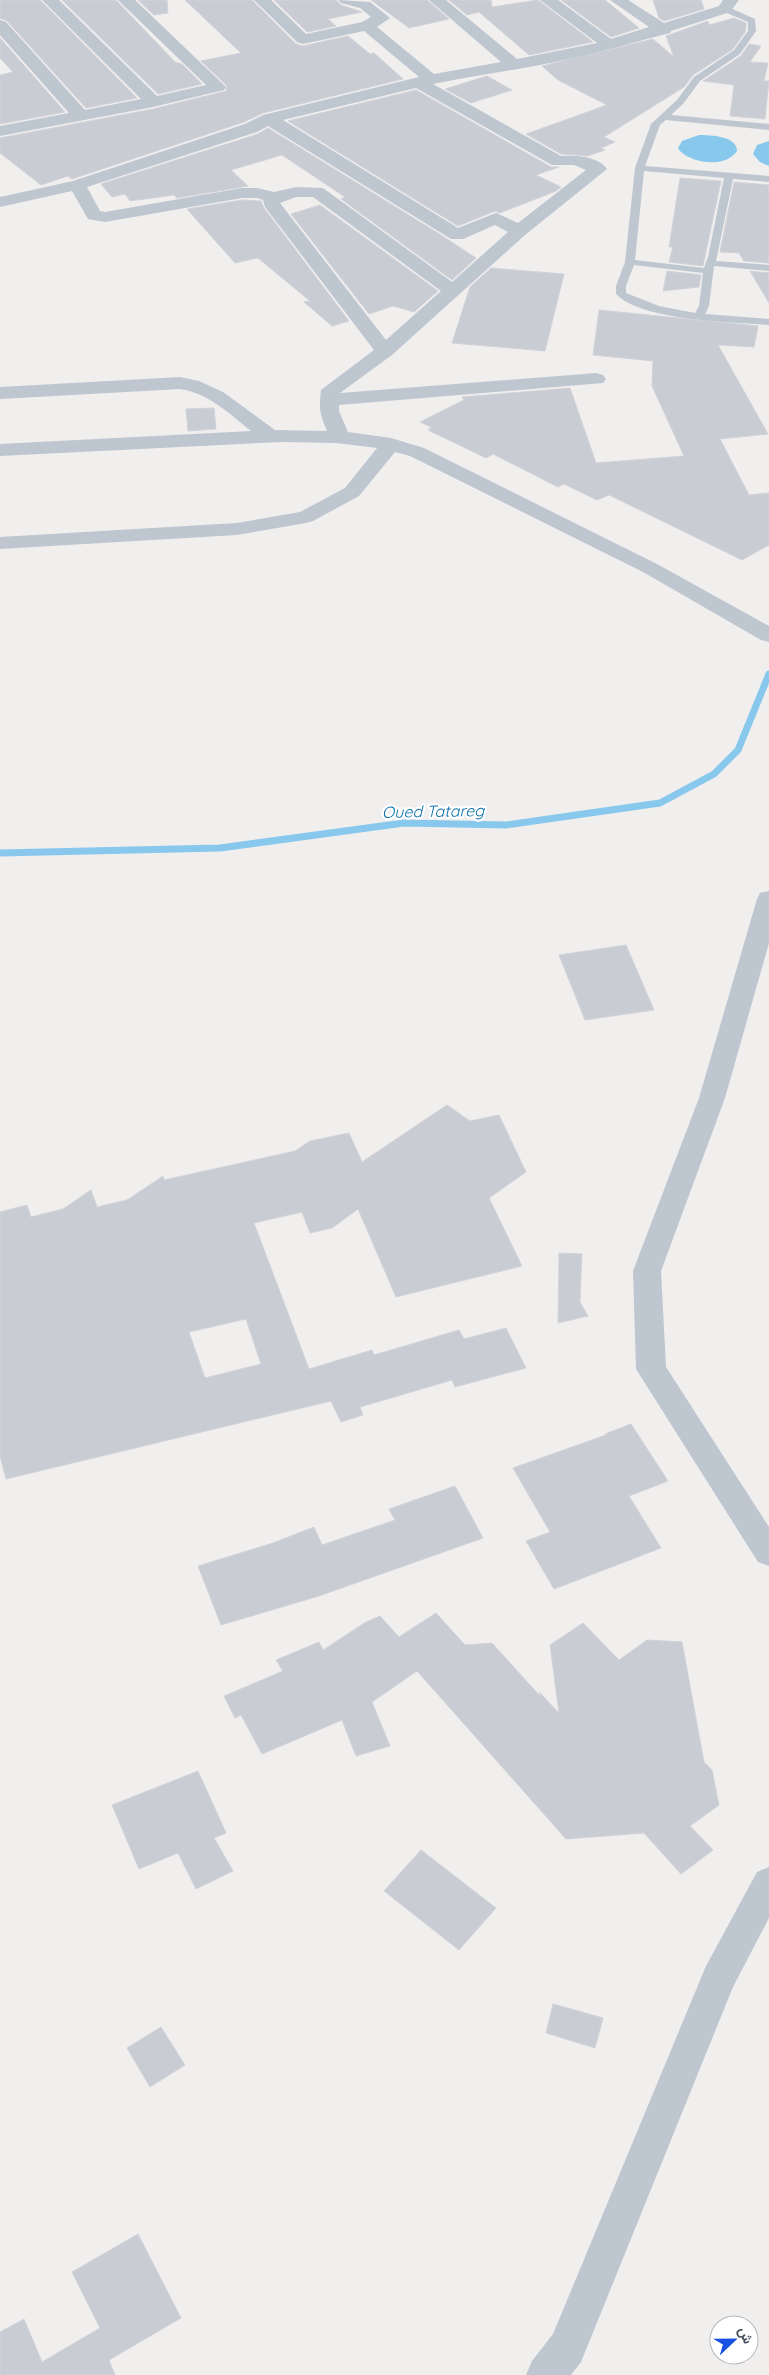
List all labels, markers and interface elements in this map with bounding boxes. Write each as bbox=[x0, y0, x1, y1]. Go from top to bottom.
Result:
water label: Oued Tatareg bbox=[382, 800, 485, 822]
north arrow bbox=[709, 2315, 759, 2365]
text: ش bbox=[735, 2324, 758, 2346]

